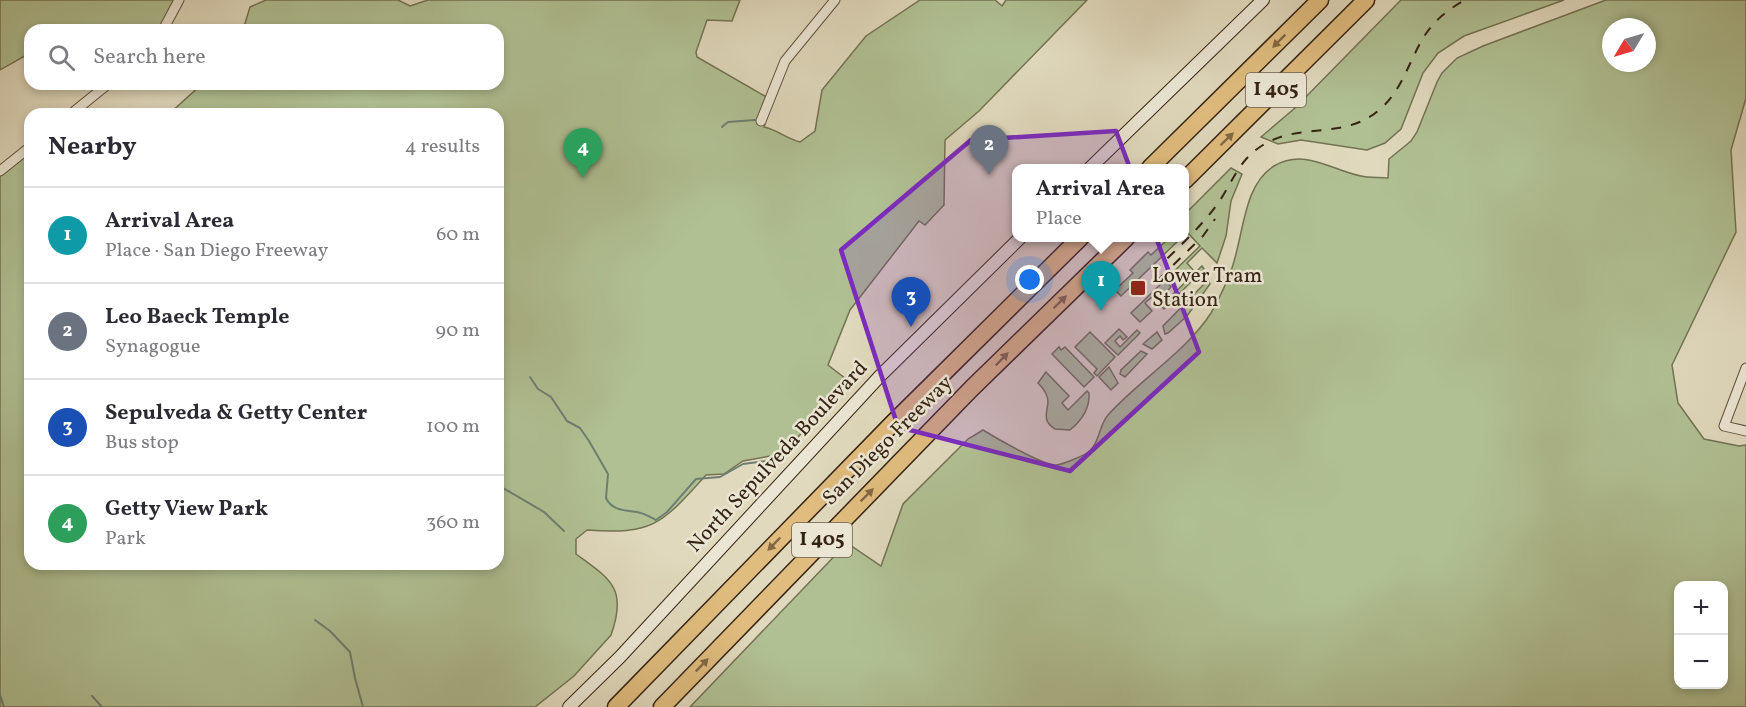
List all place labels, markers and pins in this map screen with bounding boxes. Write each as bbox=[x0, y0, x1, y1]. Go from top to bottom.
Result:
pin: 2 bbox=[970, 126, 1008, 175]
pin: 4 bbox=[564, 128, 602, 178]
pin: 1 bbox=[1082, 262, 1120, 311]
place label: Lower Tram Station bbox=[1152, 262, 1262, 315]
pin: 3 bbox=[892, 278, 930, 327]
marker: Lower Tram Station bbox=[1129, 279, 1147, 297]

